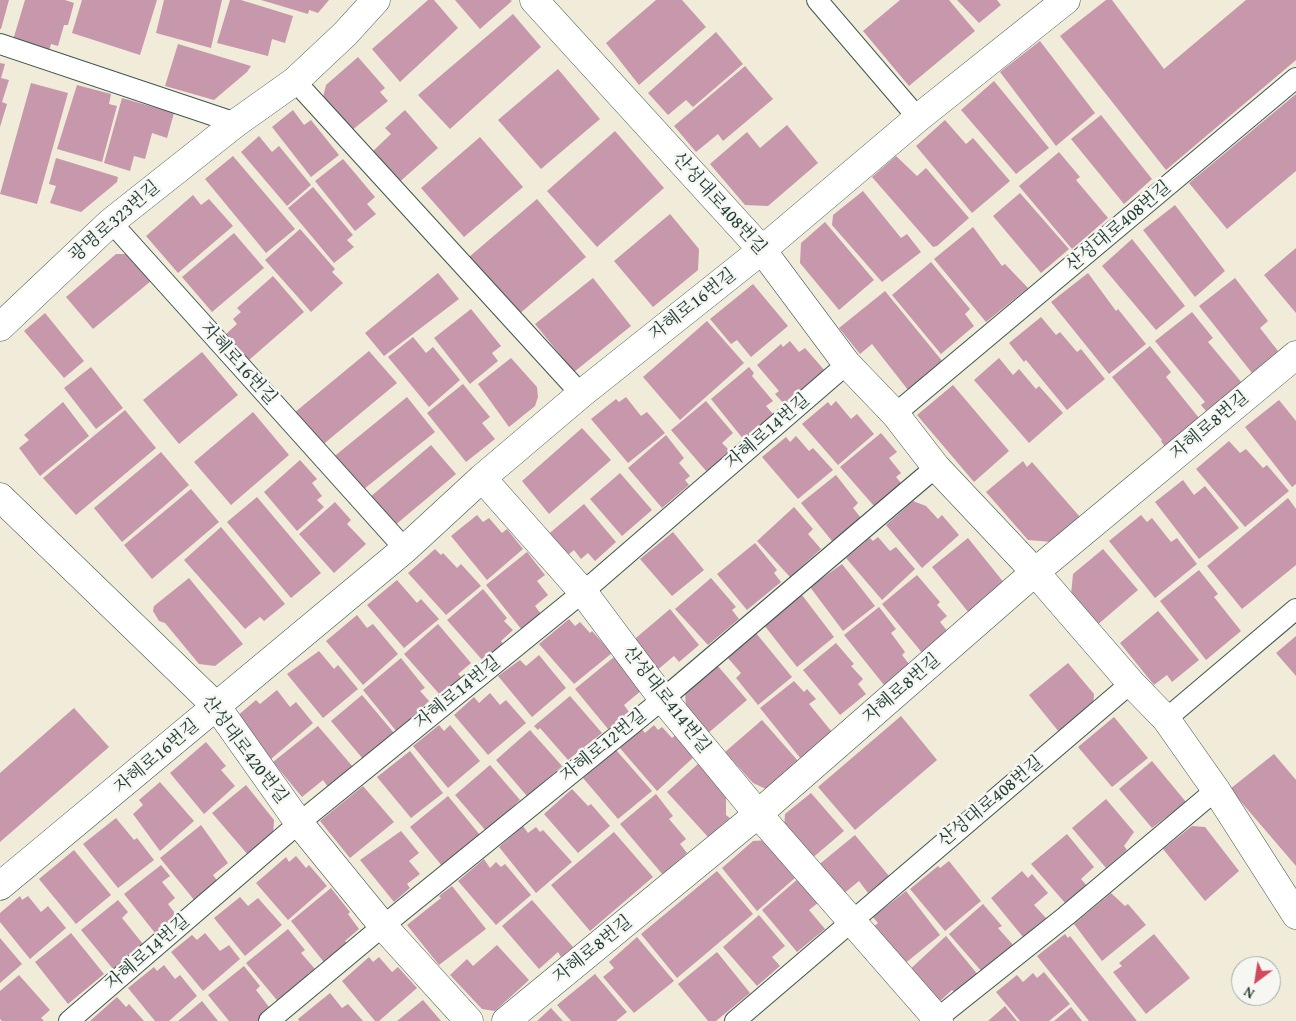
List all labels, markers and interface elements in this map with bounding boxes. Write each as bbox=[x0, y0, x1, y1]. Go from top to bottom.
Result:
street label: 산성대로408번길 bbox=[667, 148, 771, 260]
street label: 광명로323번길 bbox=[65, 177, 165, 267]
street label: 산성대로408번길 bbox=[1062, 177, 1176, 277]
street label: 자혜로16번길 bbox=[645, 264, 741, 346]
street label: 자혜로16번길 bbox=[195, 318, 281, 410]
street label: 자혜로8번길 bbox=[1166, 387, 1254, 465]
street label: 자혜로14번길 bbox=[722, 390, 814, 474]
street label: 산성대로414번길 bbox=[617, 642, 715, 758]
street label: 자혜로8번길 bbox=[859, 649, 945, 729]
street label: 자혜로14번길 bbox=[411, 652, 505, 734]
street label: 산성대로420번길 bbox=[196, 691, 292, 809]
street label: 자혜로12번길 bbox=[557, 705, 651, 787]
street label: 자혜로16번길 bbox=[110, 715, 204, 799]
street label: 산성대로408번길 bbox=[934, 752, 1048, 852]
street label: 자혜로14번길 bbox=[102, 911, 194, 995]
street label: 자혜로8번길 bbox=[549, 912, 637, 988]
north arrow bbox=[1231, 956, 1281, 1006]
text: N bbox=[1240, 982, 1258, 1004]

